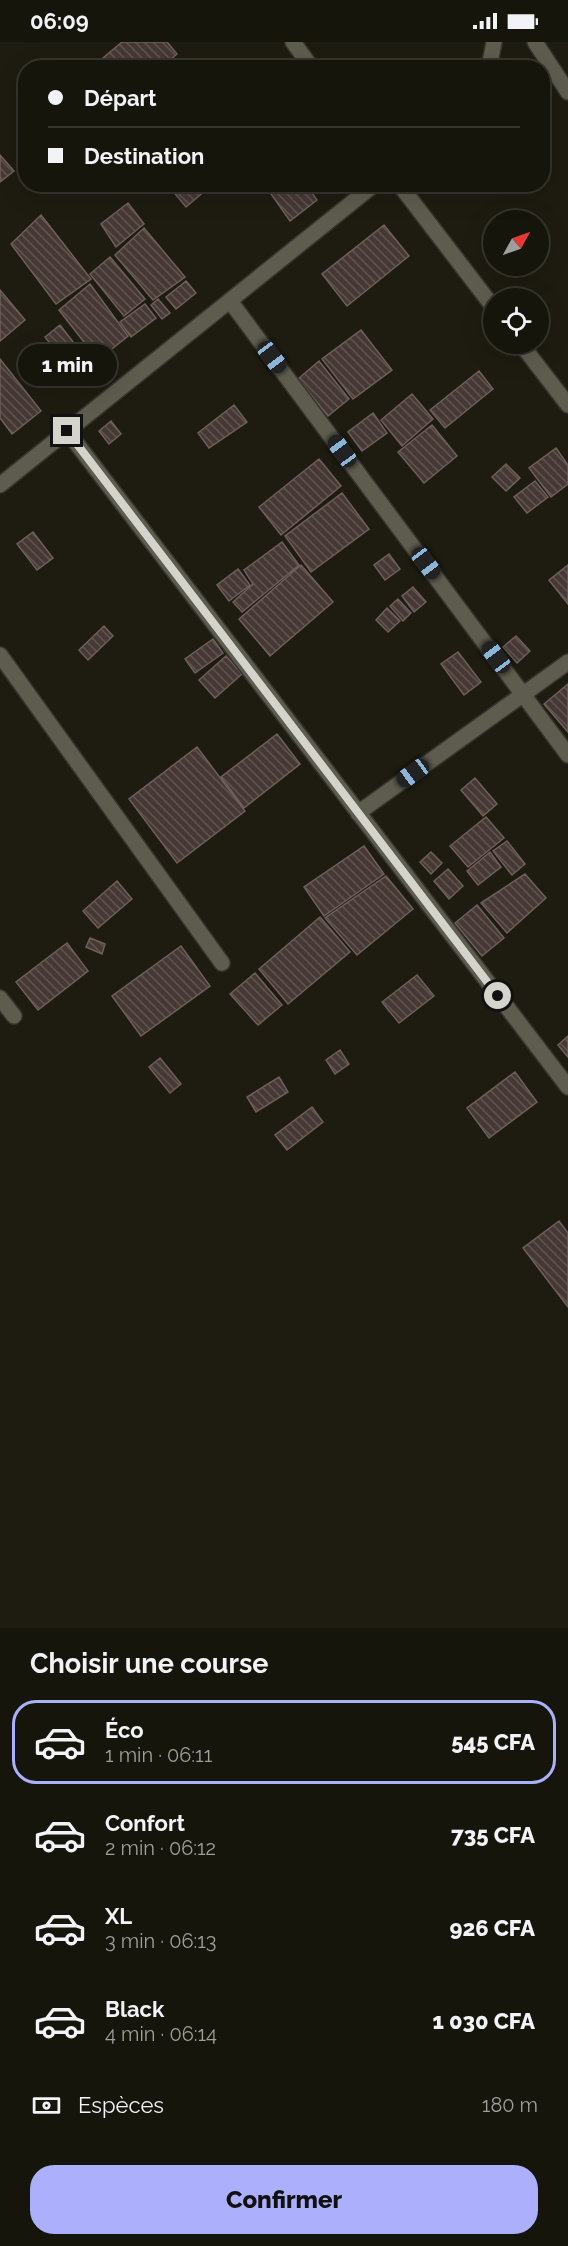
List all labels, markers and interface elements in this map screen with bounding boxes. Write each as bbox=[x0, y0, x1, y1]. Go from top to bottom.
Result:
text: 06:09 bbox=[30, 8, 89, 34]
text: Départ bbox=[84, 85, 156, 111]
text: Destination bbox=[84, 143, 204, 169]
north arrow bbox=[483, 210, 549, 276]
map controls bbox=[483, 210, 549, 354]
button: locate bbox=[483, 288, 549, 354]
car bbox=[254, 337, 290, 377]
callout: 1 min bbox=[17, 344, 116, 386]
text: 1 min bbox=[42, 353, 93, 377]
route end bbox=[53, 417, 80, 444]
car bbox=[324, 431, 360, 471]
car bbox=[408, 543, 444, 583]
car bbox=[478, 637, 514, 677]
car bbox=[393, 755, 433, 791]
route start bbox=[484, 982, 511, 1009]
text: Choisir une course bbox=[30, 1648, 268, 1679]
icon: car bbox=[33, 1715, 87, 1769]
text: Éco bbox=[105, 1717, 144, 1743]
text: 545 CFA bbox=[451, 1729, 535, 1755]
text: 1 min · 06:11 bbox=[105, 1743, 212, 1767]
icon: car bbox=[33, 1808, 87, 1862]
text: Confort bbox=[105, 1810, 185, 1836]
text: 735 CFA bbox=[451, 1822, 535, 1848]
text: 2 min · 06:12 bbox=[105, 1836, 216, 1860]
icon: car bbox=[33, 1901, 87, 1955]
text: XL bbox=[105, 1903, 132, 1929]
text: 926 CFA bbox=[449, 1915, 535, 1941]
text: 3 min · 06:13 bbox=[105, 1929, 216, 1953]
icon: car bbox=[33, 1994, 87, 2048]
text: Black bbox=[105, 1996, 164, 2022]
text: 1 030 CFA bbox=[432, 2008, 535, 2034]
text: 4 min · 06:14 bbox=[105, 2022, 217, 2046]
icon: cash bbox=[30, 2089, 63, 2122]
text: Espèces bbox=[78, 2092, 164, 2118]
text: 180 m bbox=[482, 2093, 538, 2117]
button: Confirmer bbox=[30, 2165, 538, 2234]

